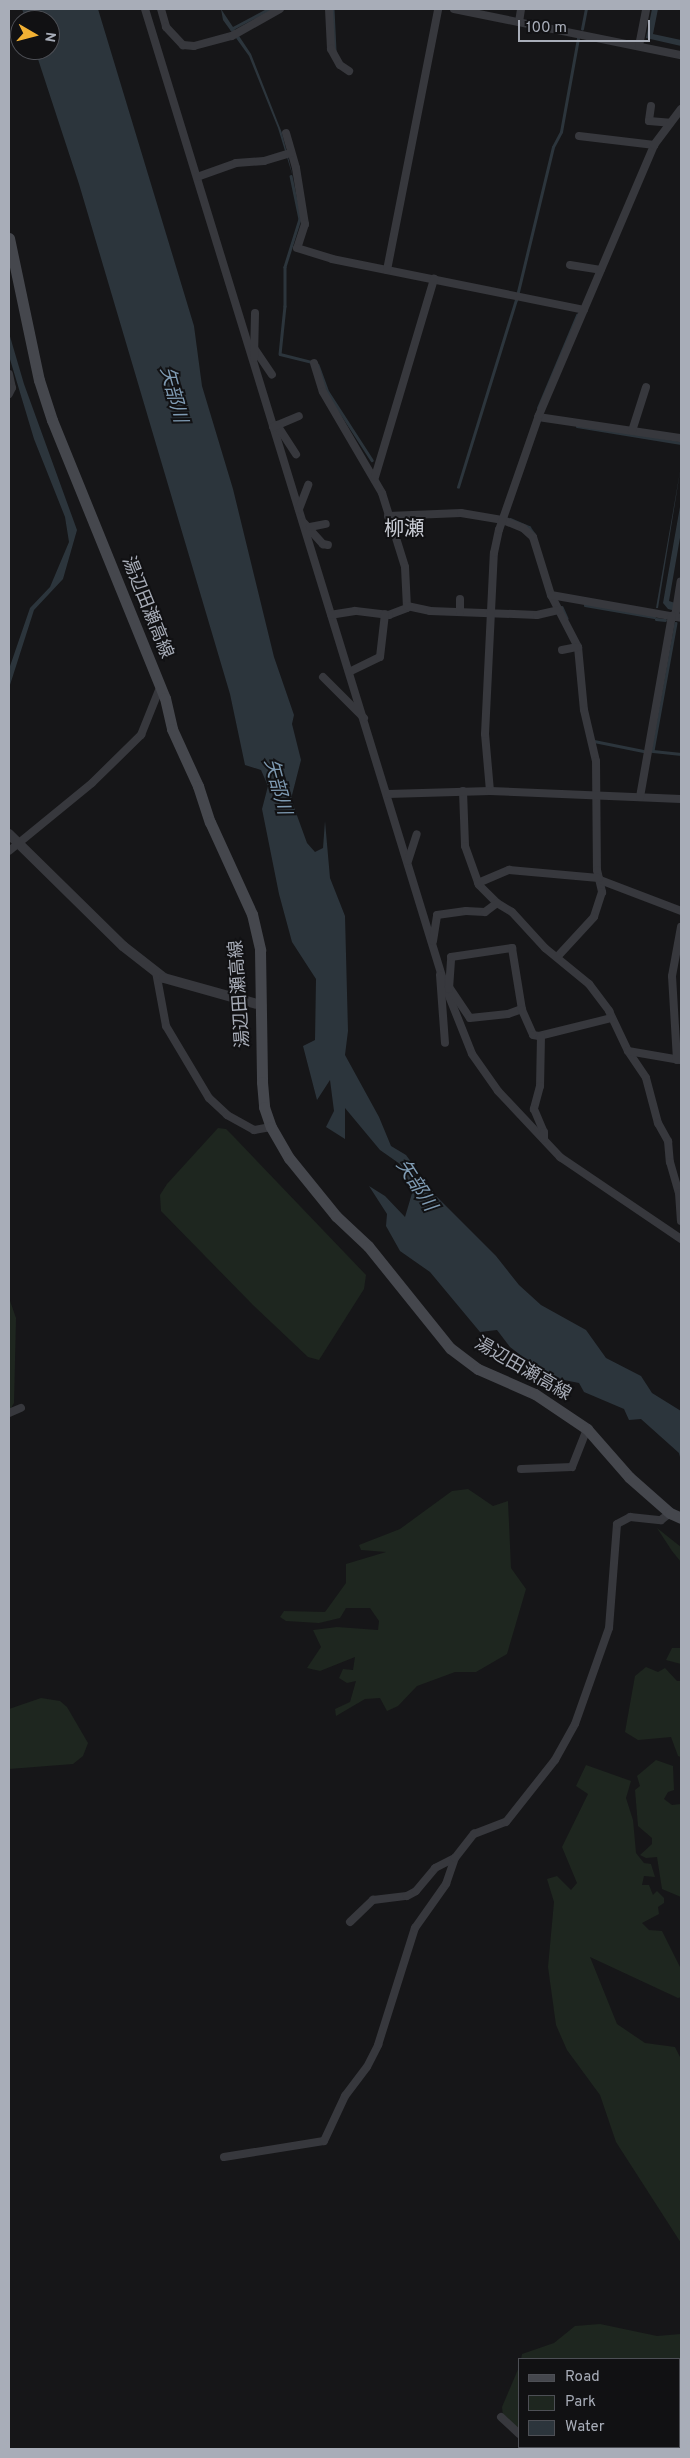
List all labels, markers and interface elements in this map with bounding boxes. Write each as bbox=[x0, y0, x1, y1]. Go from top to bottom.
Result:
north arrow bbox=[10, 10, 60, 60]
scale bar bbox=[520, 10, 652, 42]
text: 100 m bbox=[526, 19, 567, 38]
text: N bbox=[40, 31, 58, 43]
water label: 矢部川 bbox=[154, 365, 190, 425]
district label: 柳瀬 bbox=[384, 518, 424, 542]
street label: 湯辺田瀬高線 bbox=[116, 554, 176, 662]
water label: 矢部川 bbox=[258, 757, 294, 817]
street label: 湯辺田瀬高線 bbox=[226, 939, 256, 1049]
water label: 矢部川 bbox=[390, 1156, 440, 1216]
street label: 湯辺田瀬高線 bbox=[470, 1334, 574, 1406]
legend bbox=[518, 2358, 680, 2448]
text: Road bbox=[565, 2368, 600, 2387]
text: Park bbox=[565, 2393, 596, 2412]
text: Water bbox=[565, 2418, 604, 2437]

